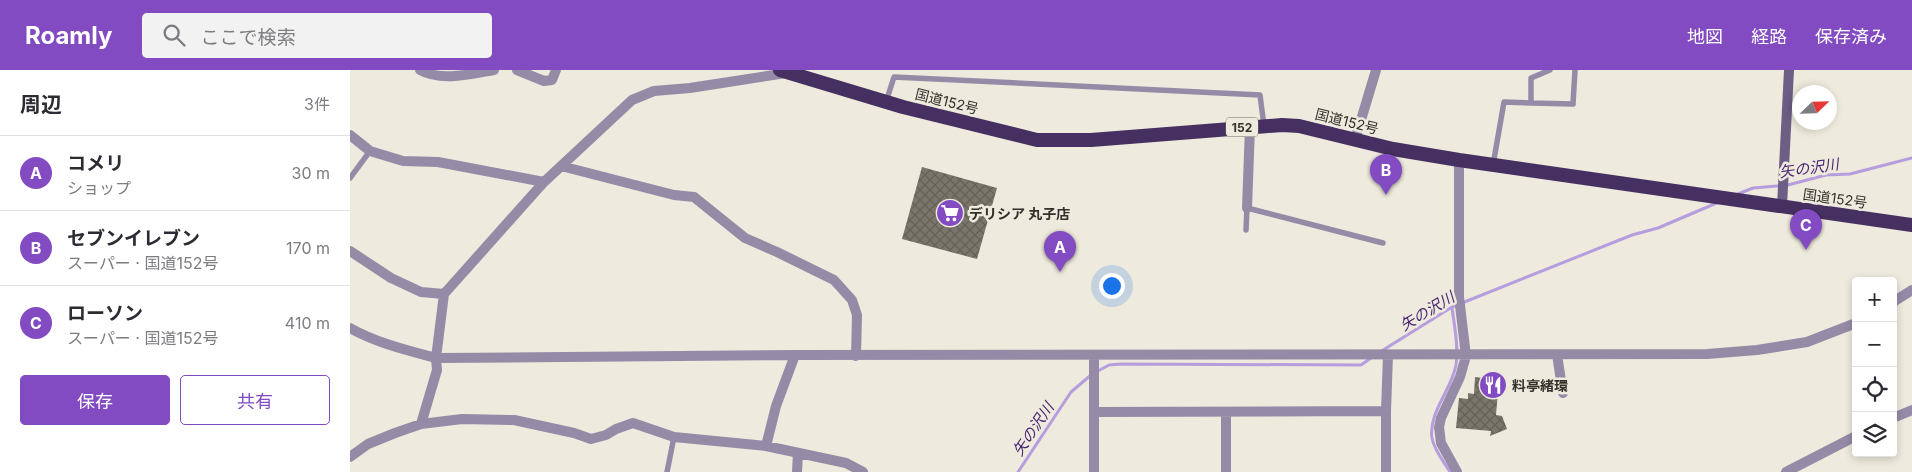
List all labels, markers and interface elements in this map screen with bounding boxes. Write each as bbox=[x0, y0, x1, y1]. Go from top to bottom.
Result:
search box bbox=[142, 13, 492, 58]
text: Roamly bbox=[25, 21, 112, 50]
icon: search bbox=[160, 21, 188, 49]
text: ここで検索 bbox=[200, 26, 295, 49]
text: 地図 bbox=[1687, 26, 1723, 47]
text: 経路 bbox=[1751, 26, 1787, 47]
text: 保存済み bbox=[1815, 26, 1887, 47]
street label: 国道152号 bbox=[914, 85, 980, 117]
north arrow bbox=[1792, 85, 1837, 130]
text: 周辺 bbox=[20, 92, 62, 117]
text: 3件 bbox=[304, 94, 330, 114]
street label: 国道152号 bbox=[1314, 105, 1380, 137]
road number: 152 bbox=[1226, 118, 1258, 136]
text: コメリ bbox=[67, 152, 124, 175]
pin: B bbox=[1370, 154, 1402, 195]
water label: 矢の沢川 bbox=[1778, 154, 1842, 182]
text: A bbox=[30, 163, 42, 183]
text: 30 m bbox=[292, 163, 330, 183]
text: ショップ bbox=[67, 178, 131, 198]
street label: 国道152号 bbox=[1802, 185, 1868, 211]
supermarket icon: デリシア 丸子店 bbox=[935, 198, 965, 228]
place label: デリシア 丸子店 bbox=[969, 205, 1070, 222]
pin: C bbox=[1790, 209, 1822, 250]
text: セブンイレブン bbox=[67, 227, 200, 250]
pin: A bbox=[1044, 231, 1076, 272]
text: B bbox=[31, 238, 41, 258]
text: 170 m bbox=[286, 238, 330, 258]
text: スーパー · 国道152号 bbox=[67, 253, 218, 273]
your location bbox=[1099, 273, 1125, 299]
map controls bbox=[1852, 277, 1897, 457]
button: + bbox=[1852, 277, 1897, 322]
water label: 矢の沢川 bbox=[1396, 286, 1459, 335]
text: ローソン bbox=[67, 302, 143, 325]
text: C bbox=[30, 313, 42, 333]
text: 410 m bbox=[285, 313, 330, 333]
button: − bbox=[1852, 322, 1897, 367]
text: スーパー · 国道152号 bbox=[67, 328, 218, 348]
button: locate bbox=[1852, 367, 1897, 412]
restaurant icon: 料亭緒環 bbox=[1478, 370, 1508, 400]
button: 保存 bbox=[20, 375, 170, 425]
button: 共有 bbox=[180, 375, 330, 425]
place label: 料亭緒環 bbox=[1512, 377, 1568, 394]
water label: 矢の沢川 bbox=[1008, 397, 1059, 459]
button: layers bbox=[1852, 412, 1897, 457]

